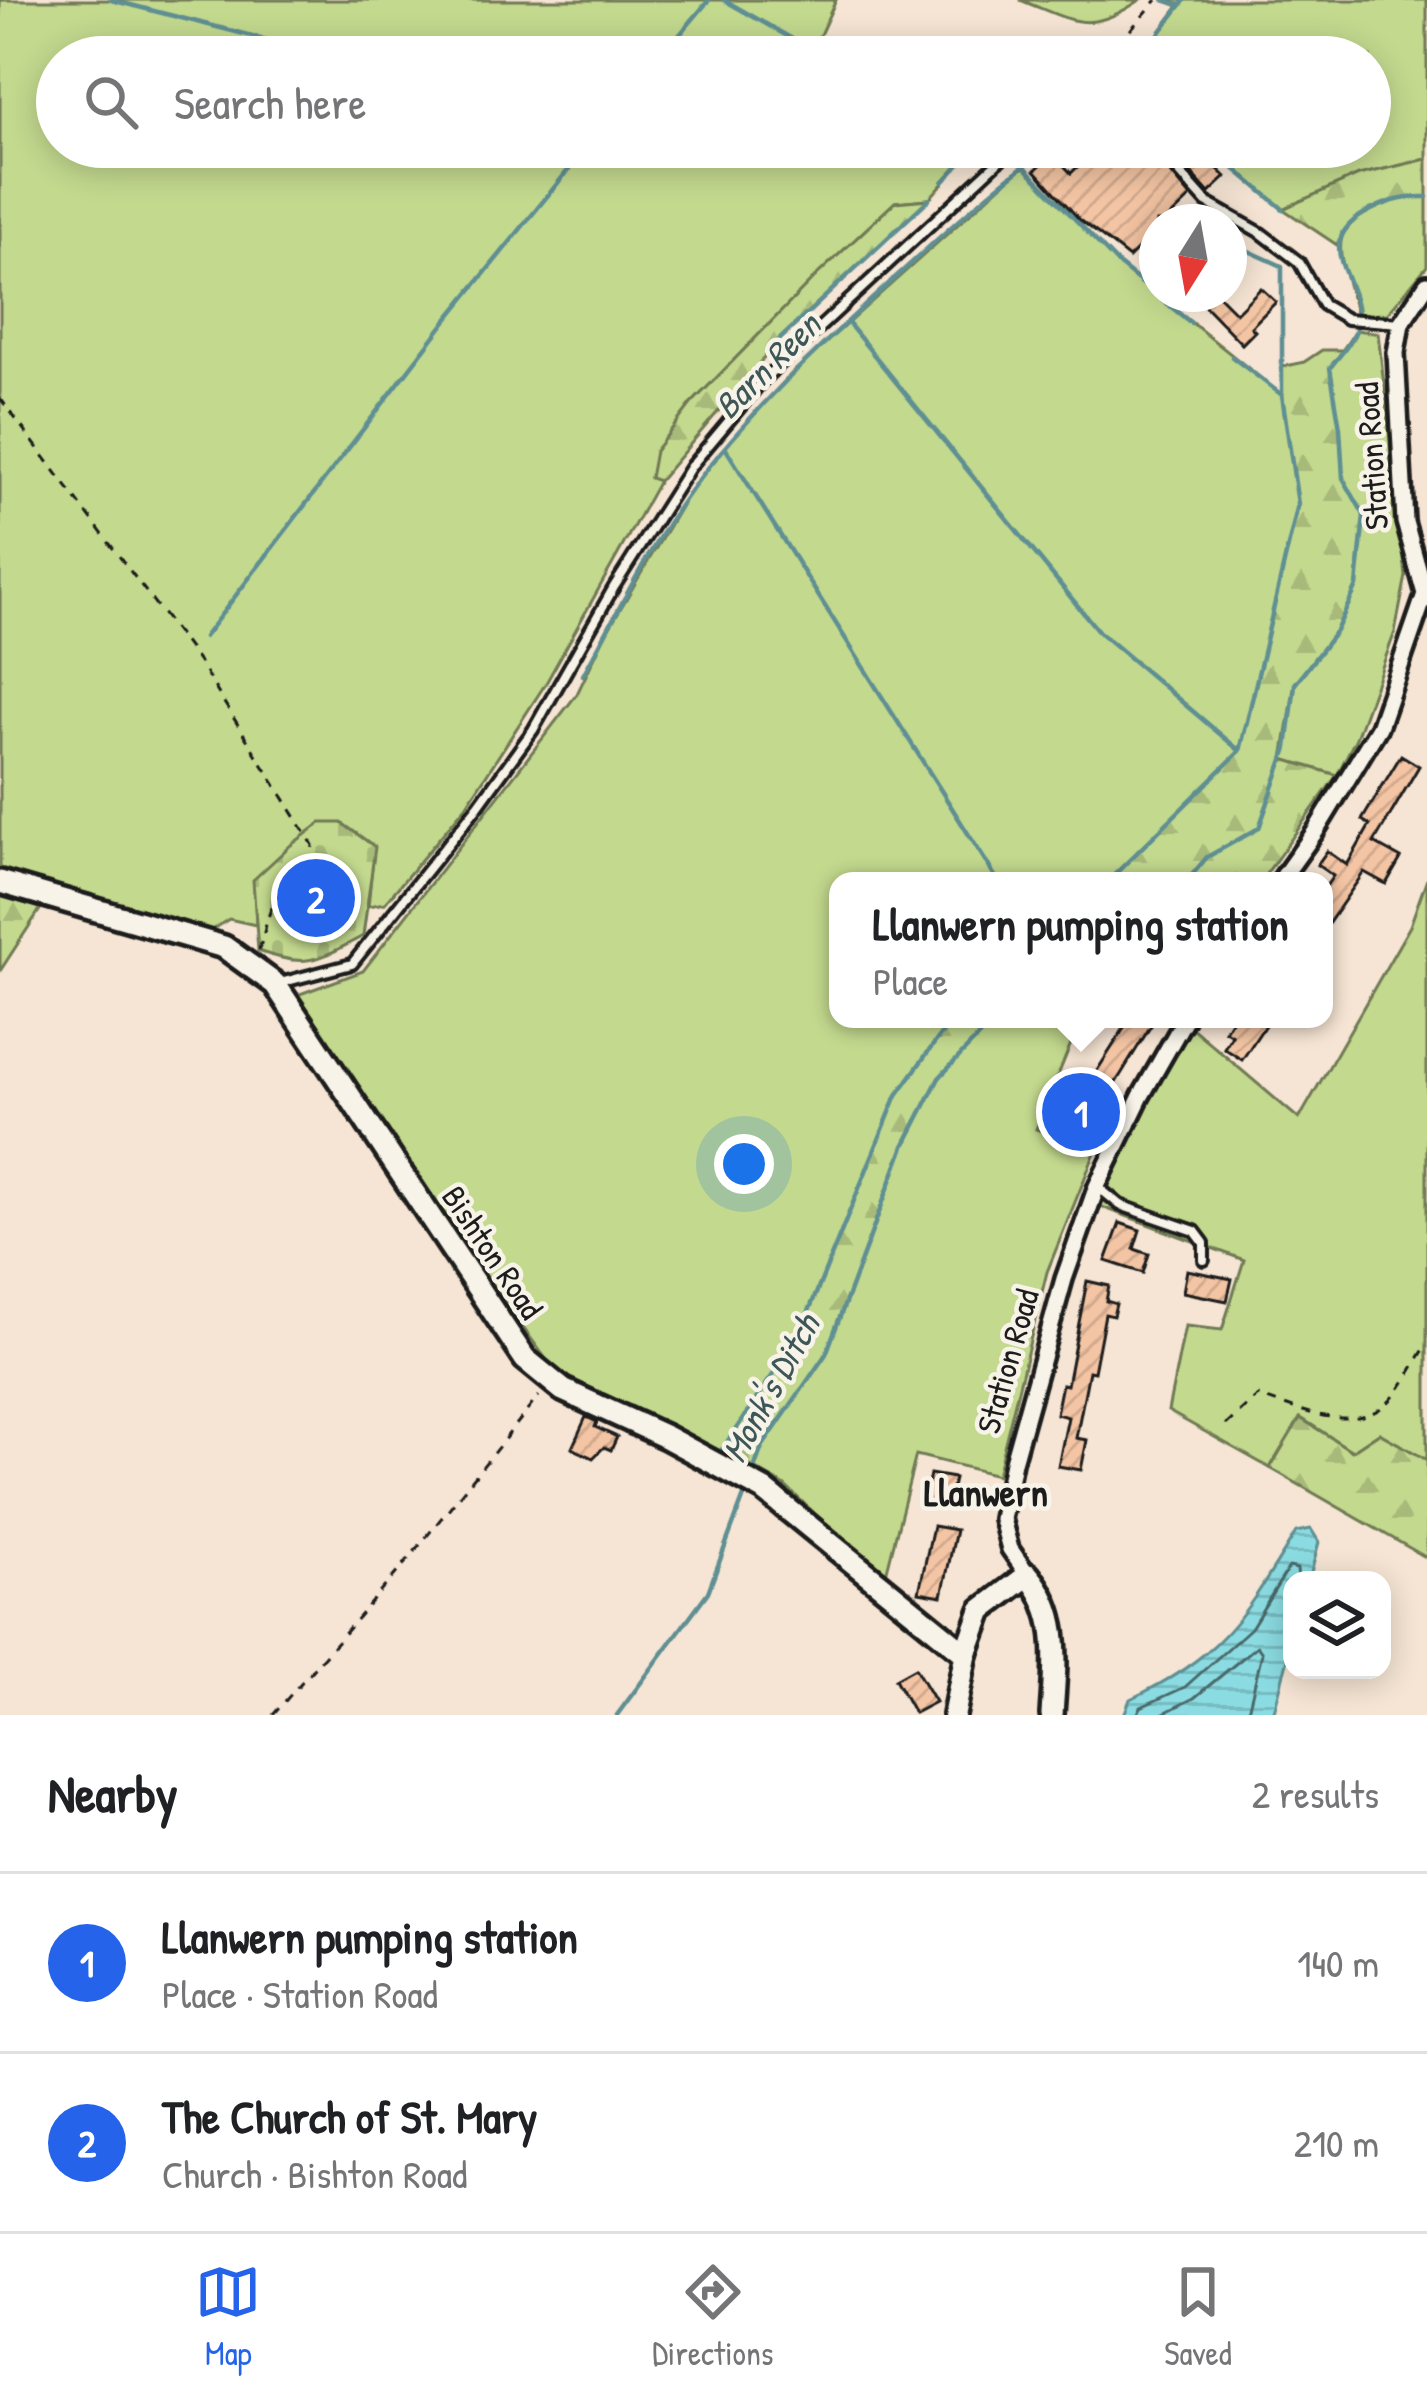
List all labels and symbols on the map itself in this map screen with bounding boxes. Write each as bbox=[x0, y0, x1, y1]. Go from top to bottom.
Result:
north arrow bbox=[1139, 204, 1247, 312]
water label: Barn Reen bbox=[703, 299, 833, 429]
street label: Station Road bbox=[1344, 380, 1398, 531]
pin: 2 bbox=[277, 853, 355, 943]
pin: 1 bbox=[1042, 1067, 1120, 1157]
your location bbox=[714, 1134, 774, 1194]
street label: Bishton Road bbox=[432, 1177, 554, 1327]
street label: Station Road bbox=[965, 1284, 1049, 1438]
water label: Monk's Ditch bbox=[709, 1303, 832, 1470]
district label: Llanwern bbox=[924, 1465, 1048, 1518]

